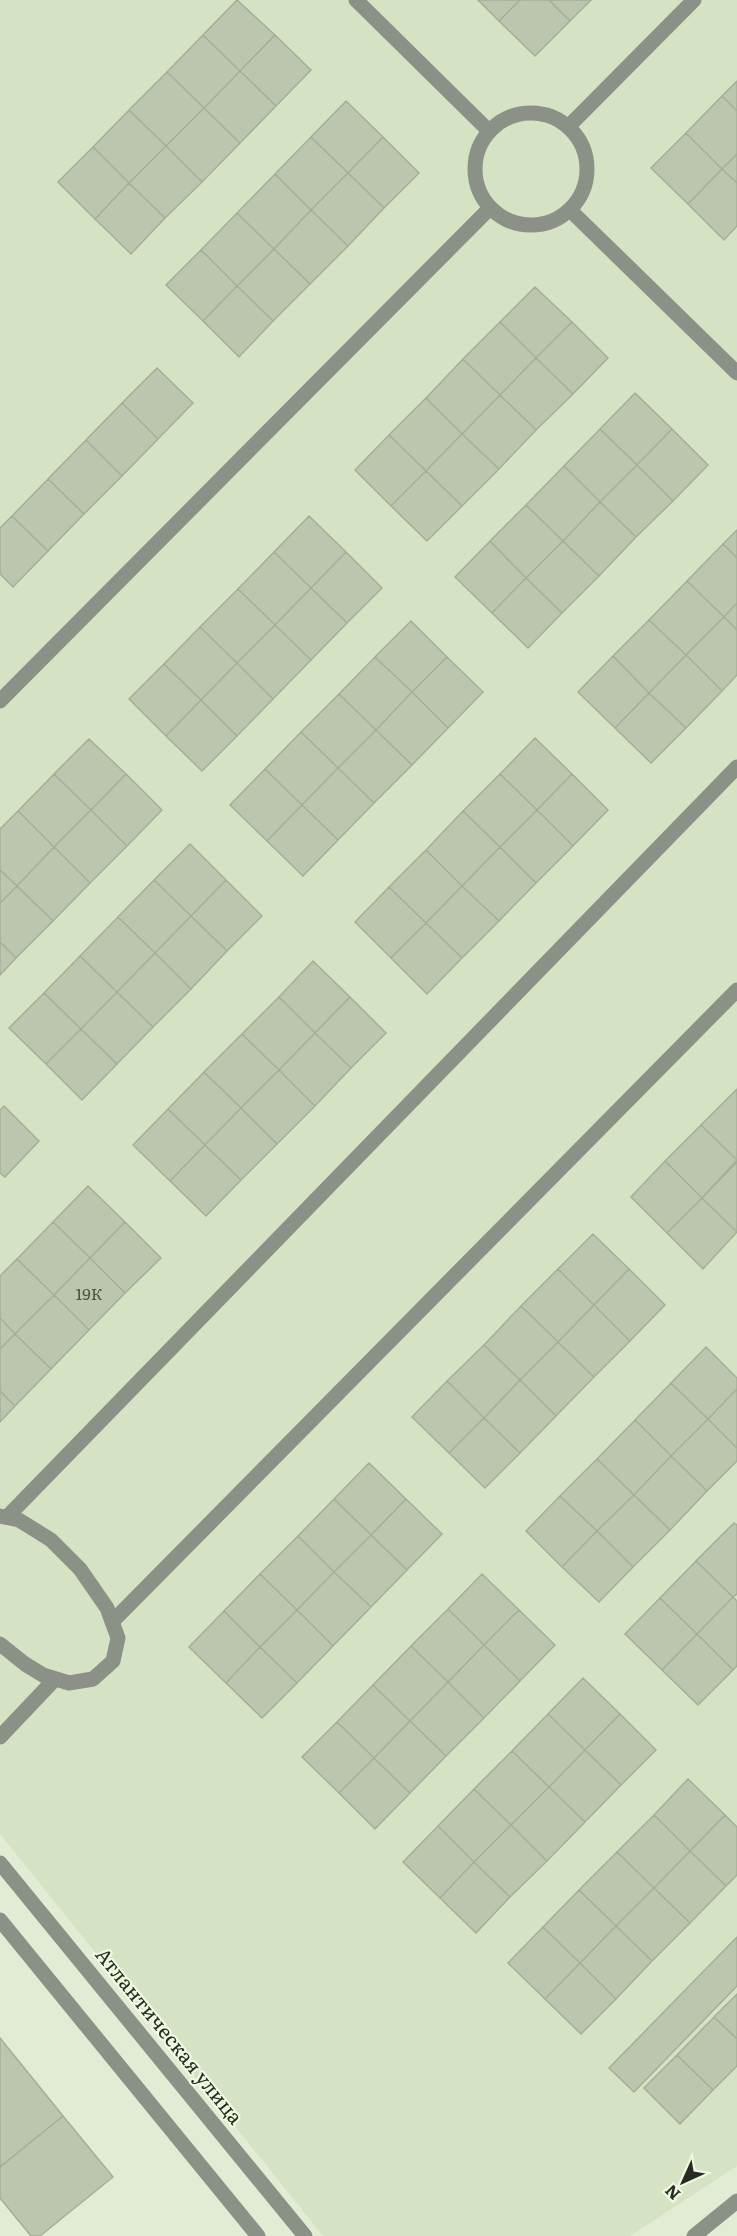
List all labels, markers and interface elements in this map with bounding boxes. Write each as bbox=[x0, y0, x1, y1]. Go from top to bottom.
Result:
house number: 19К bbox=[76, 1281, 103, 1305]
street label: Атлантическая улица bbox=[90, 1940, 252, 2130]
north arrow bbox=[653, 2152, 713, 2212]
text: N bbox=[658, 2180, 685, 2207]

